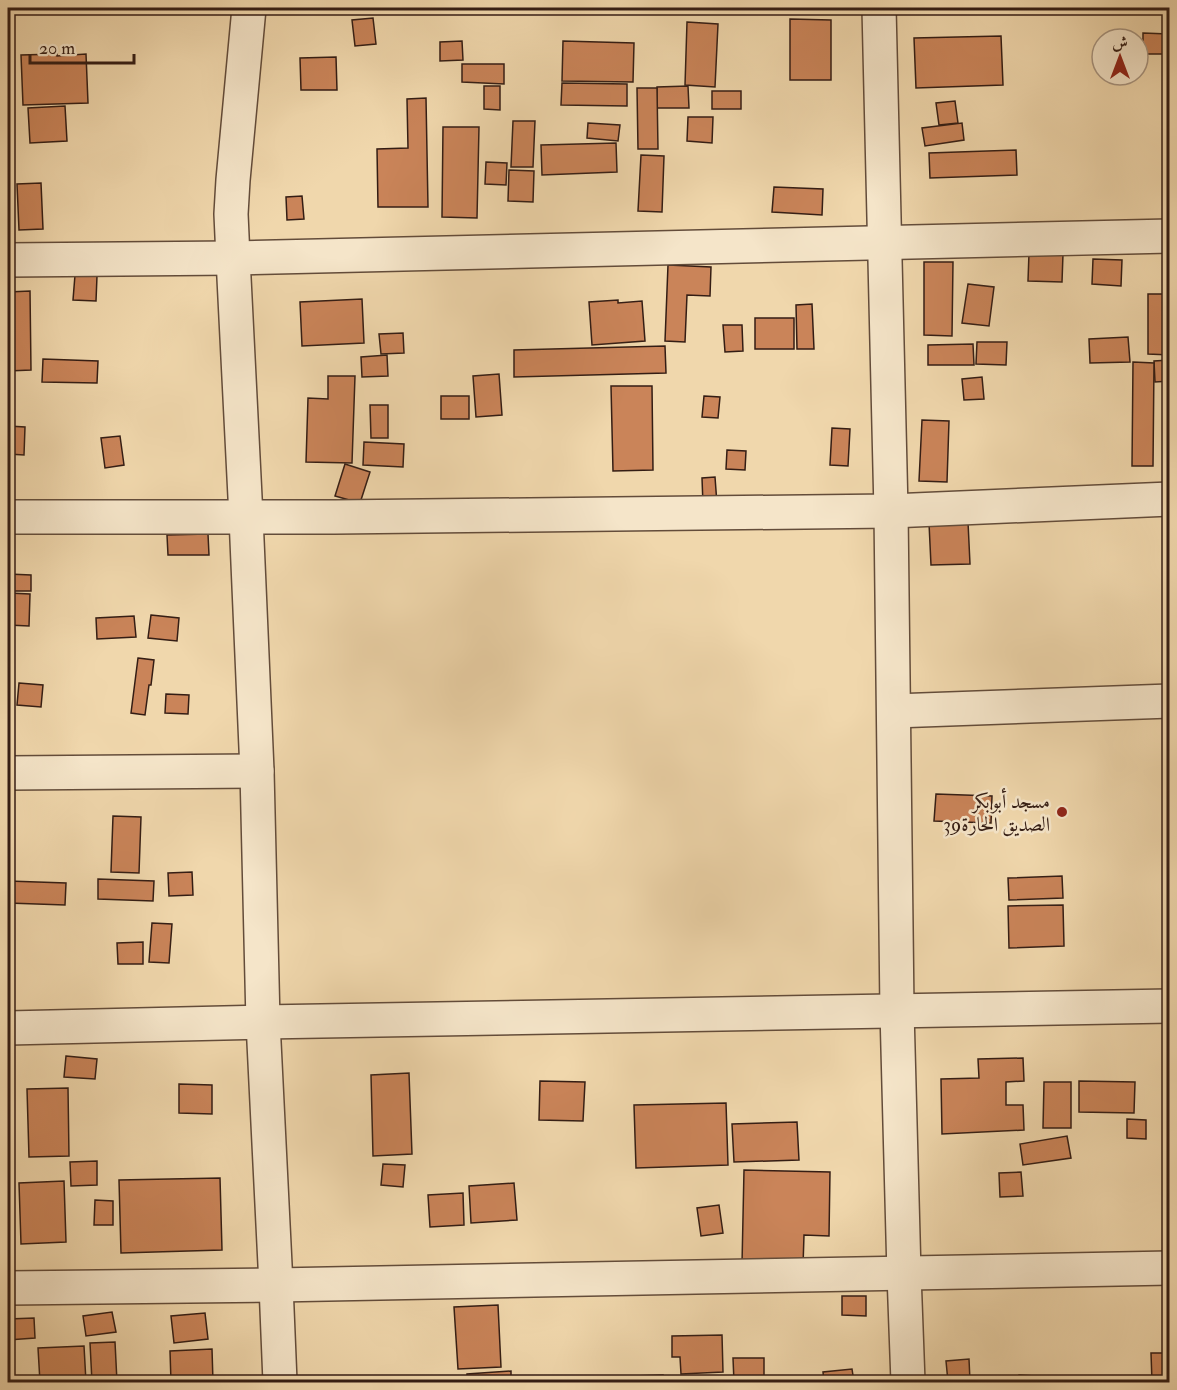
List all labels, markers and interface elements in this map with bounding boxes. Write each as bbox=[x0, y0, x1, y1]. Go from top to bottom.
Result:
scale bar bbox=[30, 27, 134, 65]
north arrow bbox=[1090, 27, 1150, 87]
text: ش bbox=[1112, 33, 1128, 53]
text: 20 m bbox=[39, 37, 75, 60]
place label: مسجد أبوبكر الصديق الحارة39 bbox=[943, 787, 1050, 837]
marker: مسجد أبوبكر الصديق الحارة39 bbox=[1055, 805, 1069, 819]

